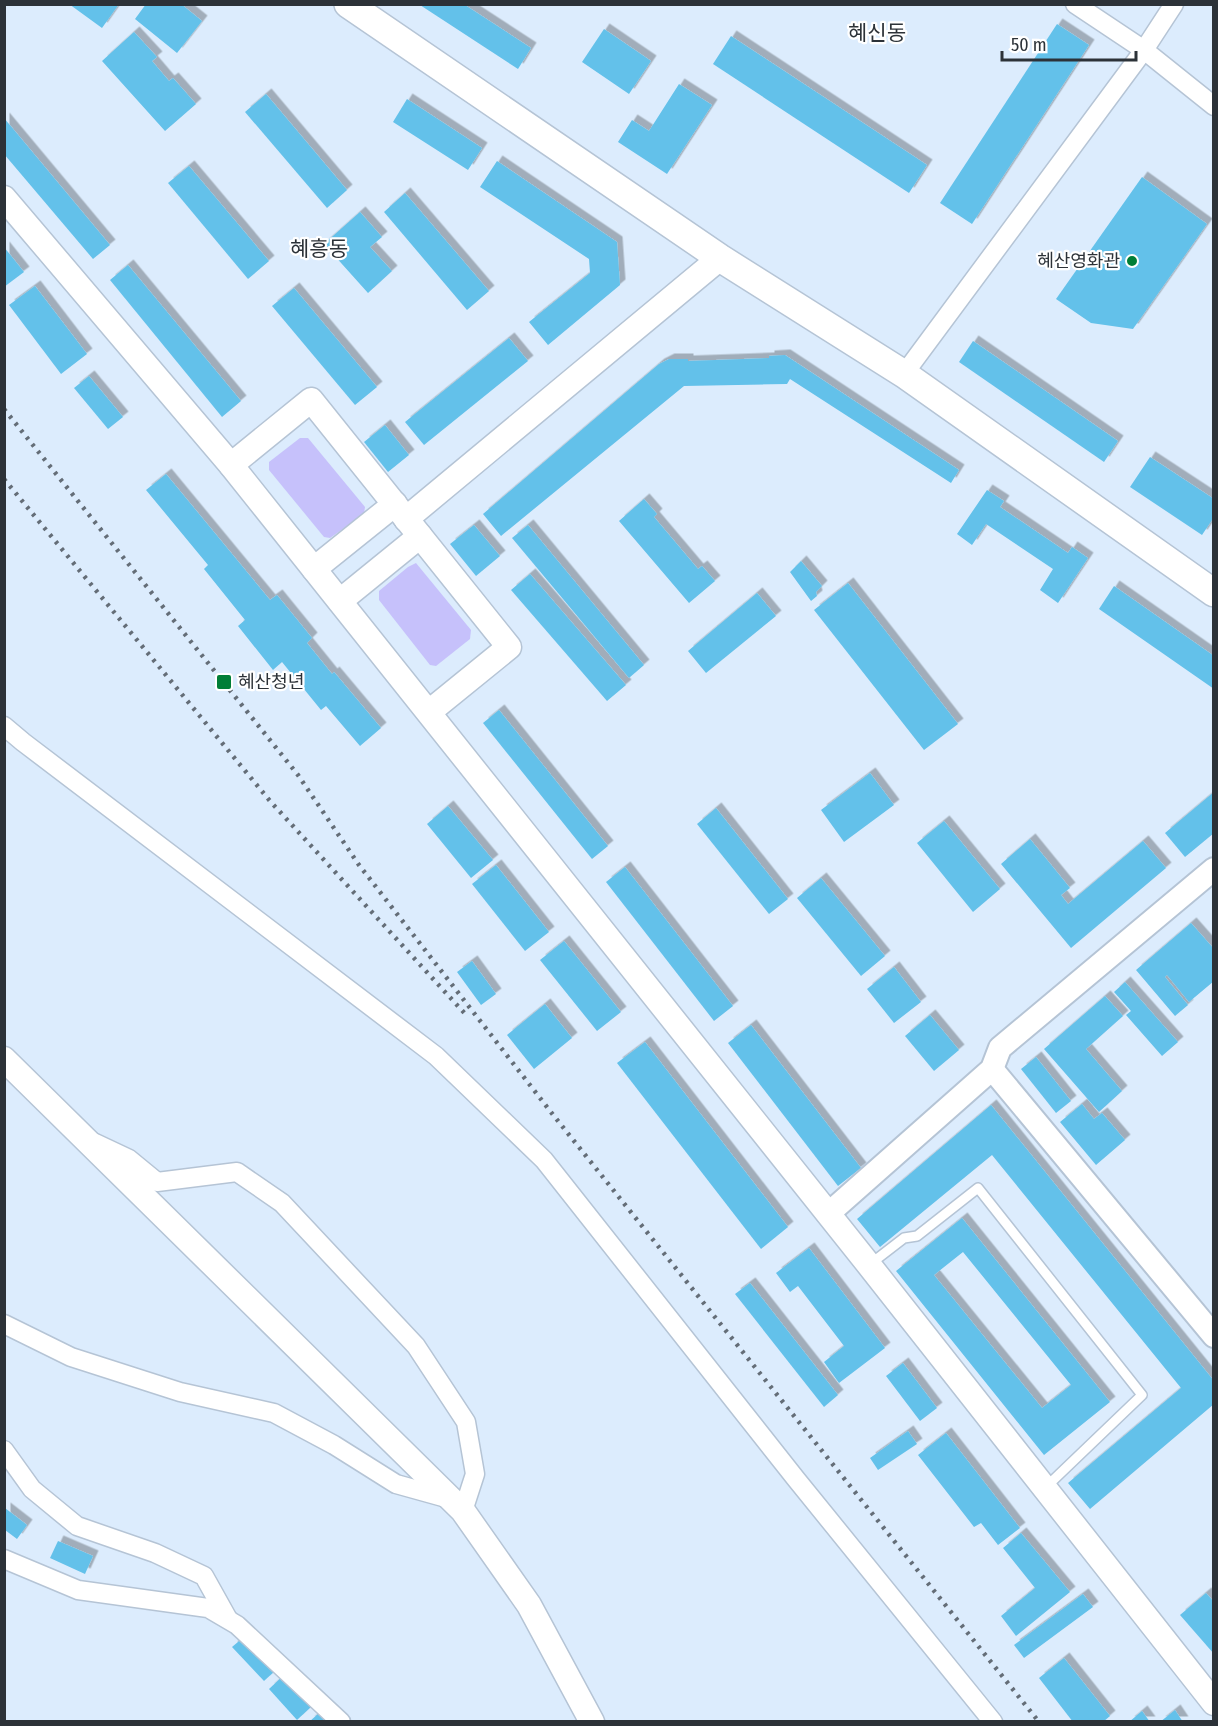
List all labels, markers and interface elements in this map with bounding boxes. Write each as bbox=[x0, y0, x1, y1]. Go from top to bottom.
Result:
district label: 혜신동 bbox=[848, 20, 906, 46]
scale bar bbox=[1002, 24, 1136, 62]
text: 50 m bbox=[1011, 34, 1047, 56]
district label: 혜흥동 bbox=[290, 236, 348, 262]
place label: 혜산영화관 bbox=[1037, 250, 1120, 272]
marker: 혜산영화관 bbox=[1125, 254, 1139, 268]
place label: 혜산청년 bbox=[238, 671, 304, 693]
marker: 혜산청년 bbox=[215, 673, 233, 691]

